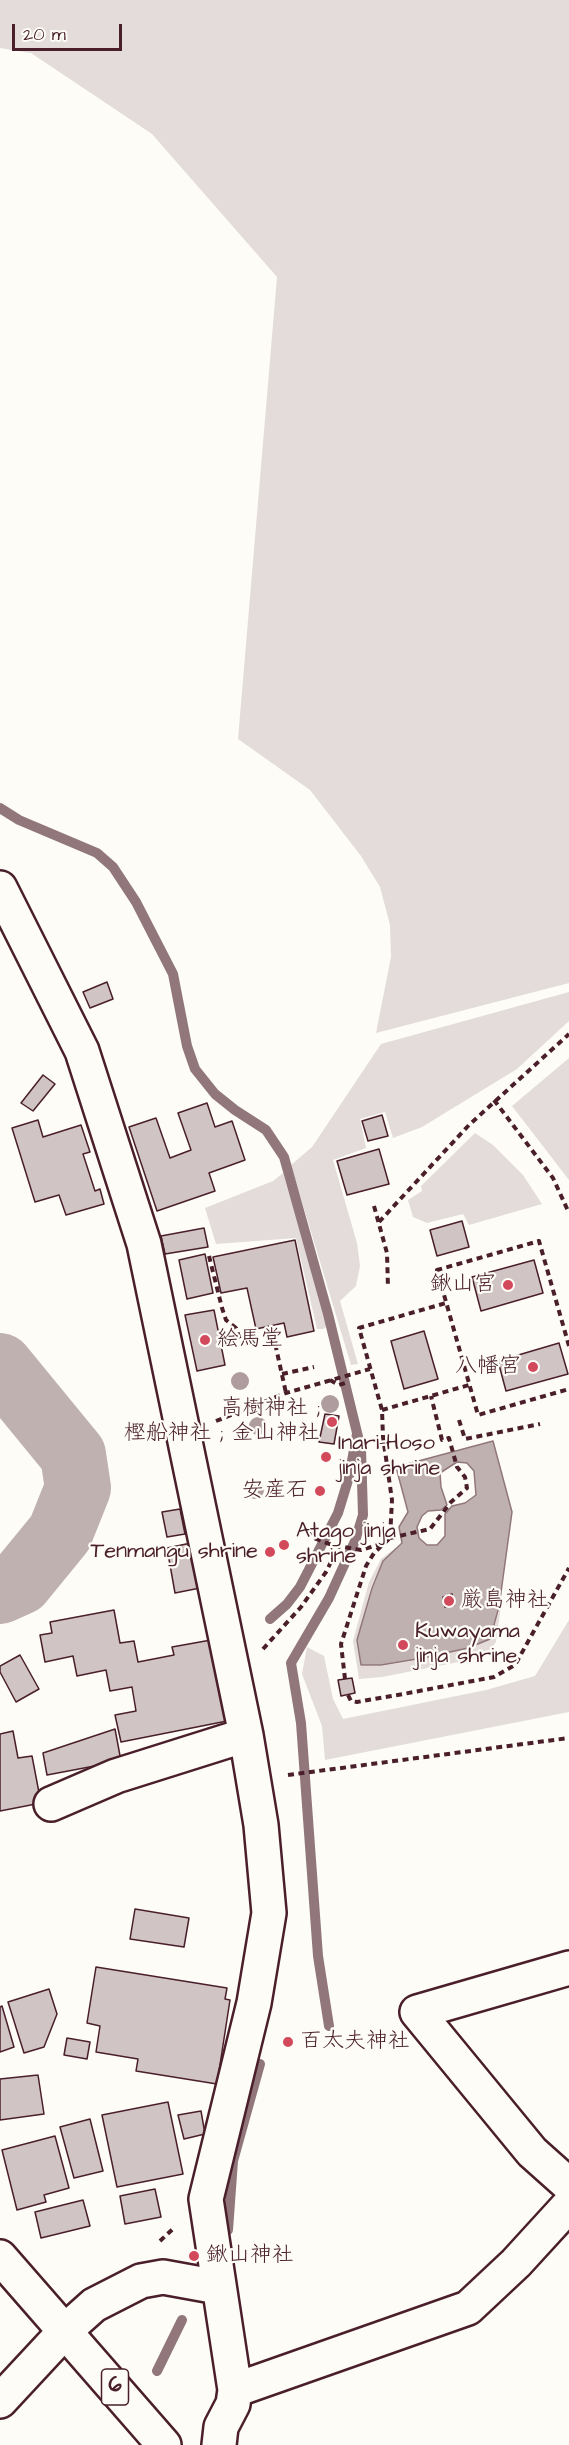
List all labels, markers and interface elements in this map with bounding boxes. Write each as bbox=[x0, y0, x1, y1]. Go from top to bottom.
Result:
scale bar bbox=[15, 12, 124, 50]
text: 20 m bbox=[23, 22, 66, 47]
place label: 鍬山宮 bbox=[430, 1272, 496, 1298]
marker: 鍬山宮 bbox=[501, 1278, 515, 1292]
place label: 絵馬堂 bbox=[217, 1327, 283, 1353]
marker: 絵馬堂 bbox=[198, 1333, 212, 1347]
place label: 八幡宮 bbox=[455, 1354, 521, 1380]
marker: 八幡宮 bbox=[526, 1360, 540, 1374]
place label: 高樹神社 ; 樫船神社 ; 金山神社 bbox=[124, 1396, 320, 1448]
marker: 高樹神社 ; 樫船神社 ; 金山神社 bbox=[325, 1415, 339, 1429]
place label: Inari-Hoso jinja shrine bbox=[338, 1431, 440, 1482]
marker: Inari-Hoso jinja shrine bbox=[319, 1450, 333, 1464]
place label: 安産石 bbox=[242, 1478, 308, 1504]
marker: 安産石 bbox=[313, 1484, 327, 1498]
place label: Atago jinja shrine bbox=[296, 1519, 396, 1570]
marker: Atago jinja shrine bbox=[277, 1538, 291, 1552]
place label: Tenmangu shrine bbox=[90, 1539, 258, 1565]
marker: Tenmangu shrine bbox=[263, 1545, 277, 1559]
place label: 厳島神社 bbox=[461, 1588, 549, 1614]
marker: 厳島神社 bbox=[442, 1594, 456, 1608]
place label: Kuwayama jinja shrine bbox=[415, 1619, 520, 1670]
marker: Kuwayama jinja shrine bbox=[396, 1638, 410, 1652]
place label: 百太夫神社 bbox=[300, 2029, 410, 2055]
marker: 百太夫神社 bbox=[281, 2035, 295, 2049]
place label: 鍬山神社 bbox=[206, 2243, 294, 2269]
marker: 鍬山神社 bbox=[187, 2249, 201, 2263]
road number: 6 bbox=[102, 2369, 128, 2405]

